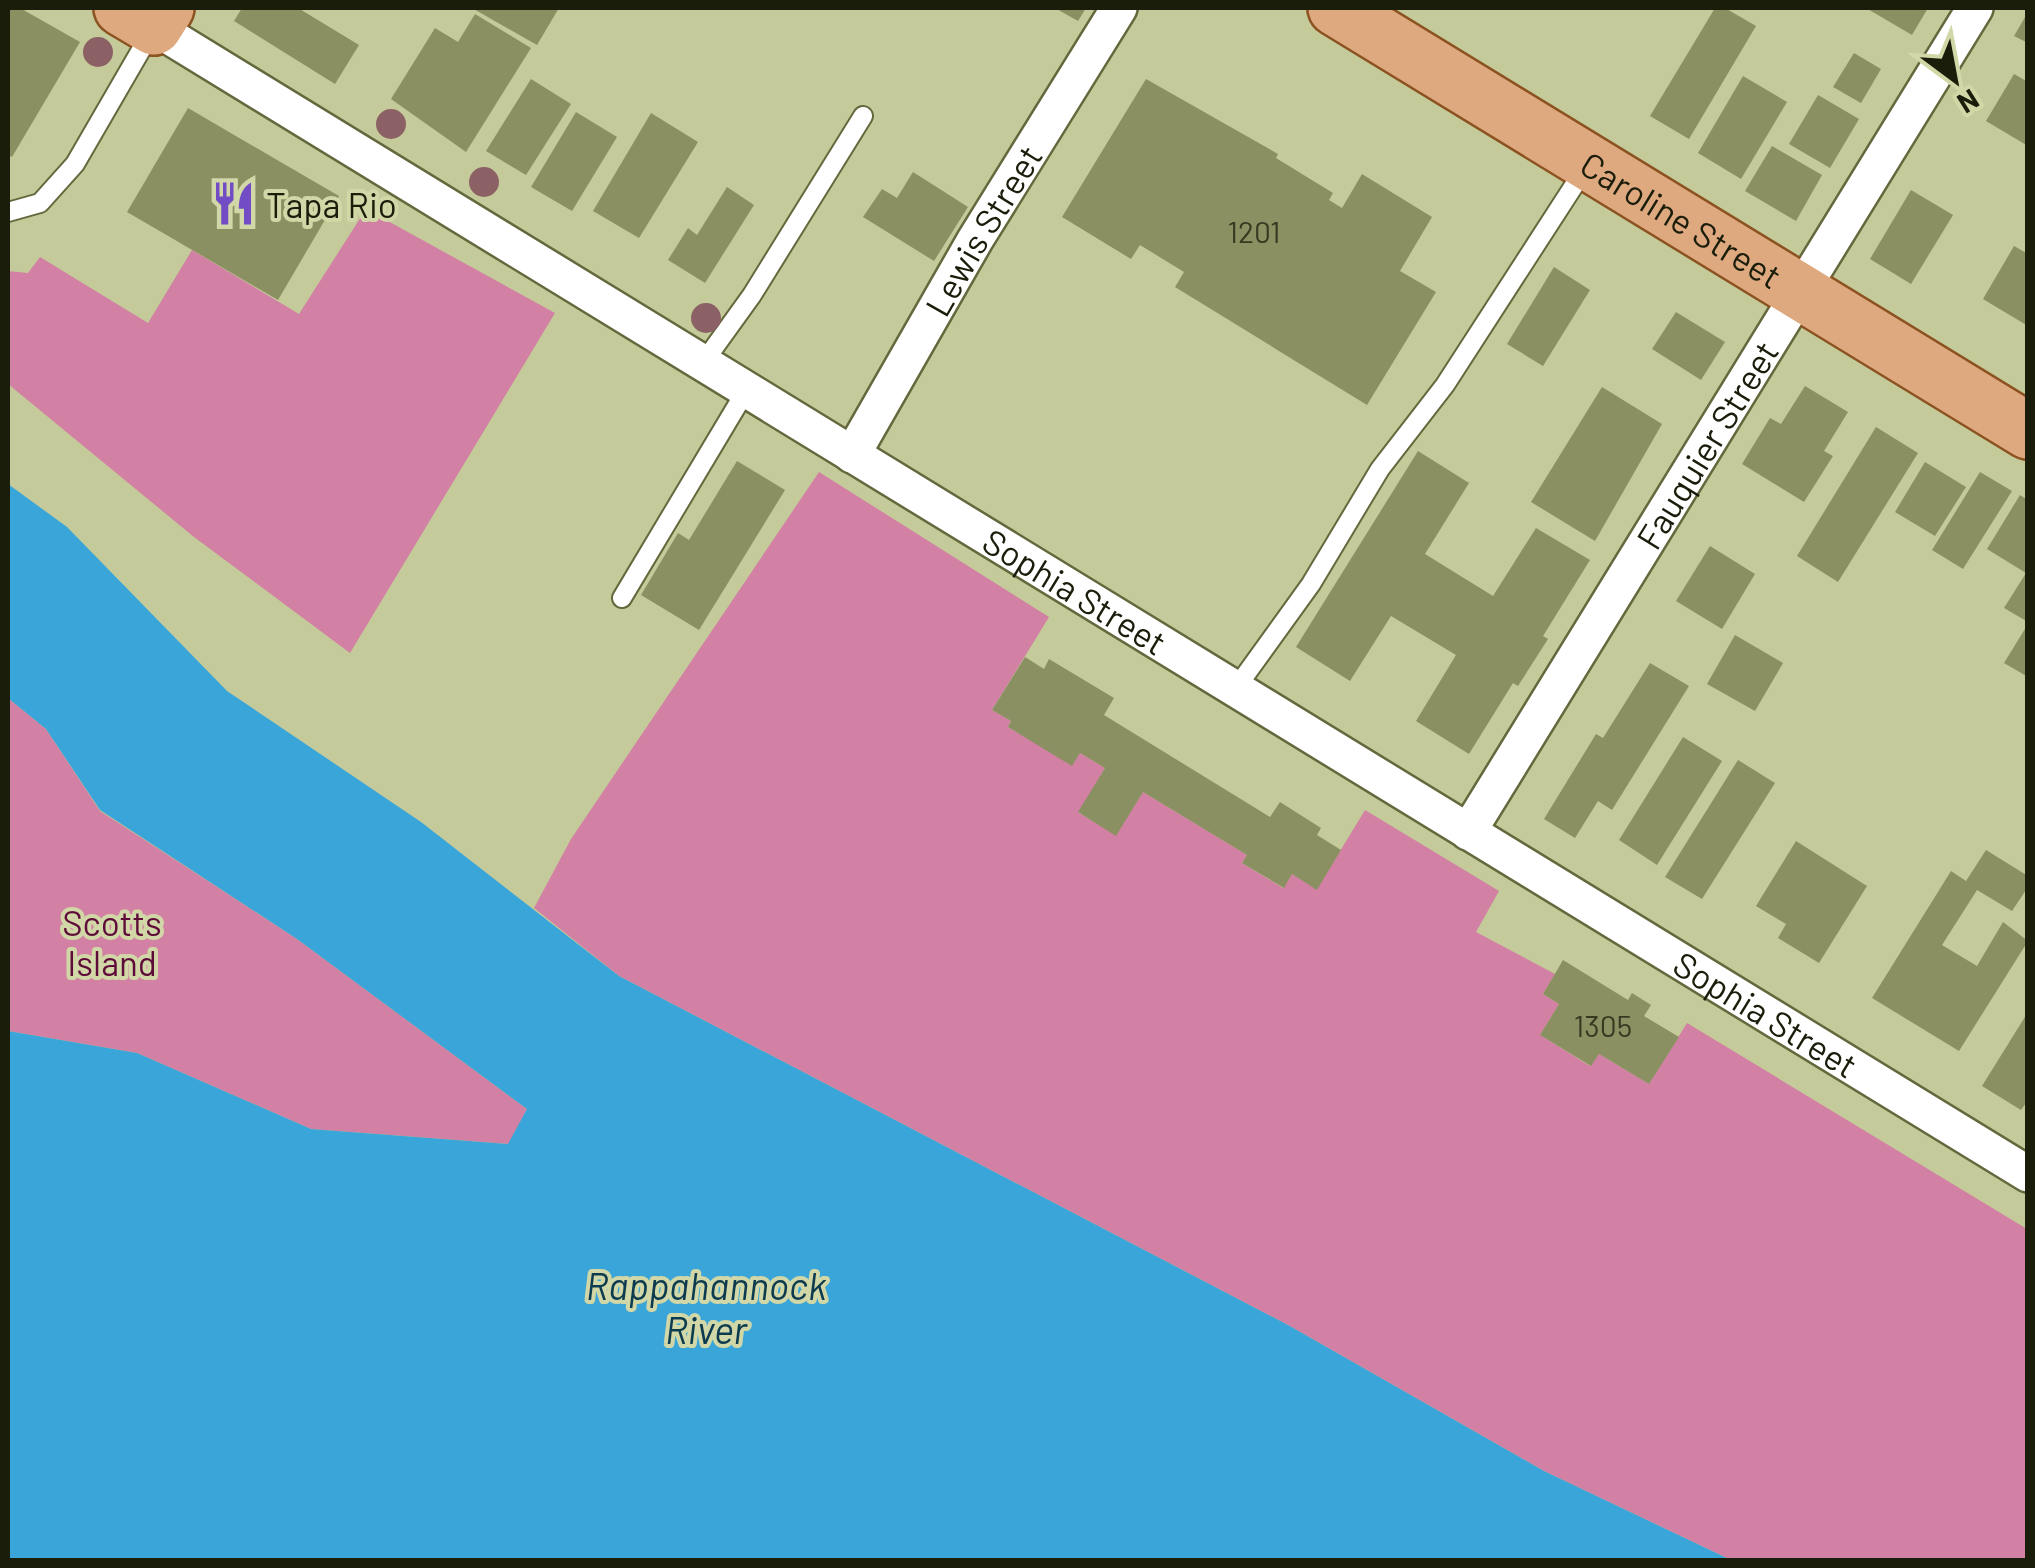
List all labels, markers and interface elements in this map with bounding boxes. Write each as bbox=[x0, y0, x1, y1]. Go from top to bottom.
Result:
north arrow bbox=[1905, 30, 2005, 130]
text: N bbox=[1952, 83, 1986, 121]
street label: Lewis Street bbox=[915, 137, 1050, 323]
street label: Caroline Street bbox=[1574, 142, 1790, 296]
restaurant icon: Tapa Rio bbox=[209, 180, 257, 228]
place label: Tapa Rio bbox=[266, 183, 397, 225]
house number: 1201 bbox=[1227, 213, 1281, 249]
street label: Fauquier Street bbox=[1627, 333, 1786, 556]
street label: Sophia Street bbox=[976, 519, 1174, 663]
park label: Scotts Island bbox=[62, 901, 162, 983]
street label: Sophia Street bbox=[1667, 942, 1865, 1086]
house number: 1305 bbox=[1574, 1007, 1632, 1043]
water label: Rappahannock River bbox=[586, 1262, 827, 1352]

